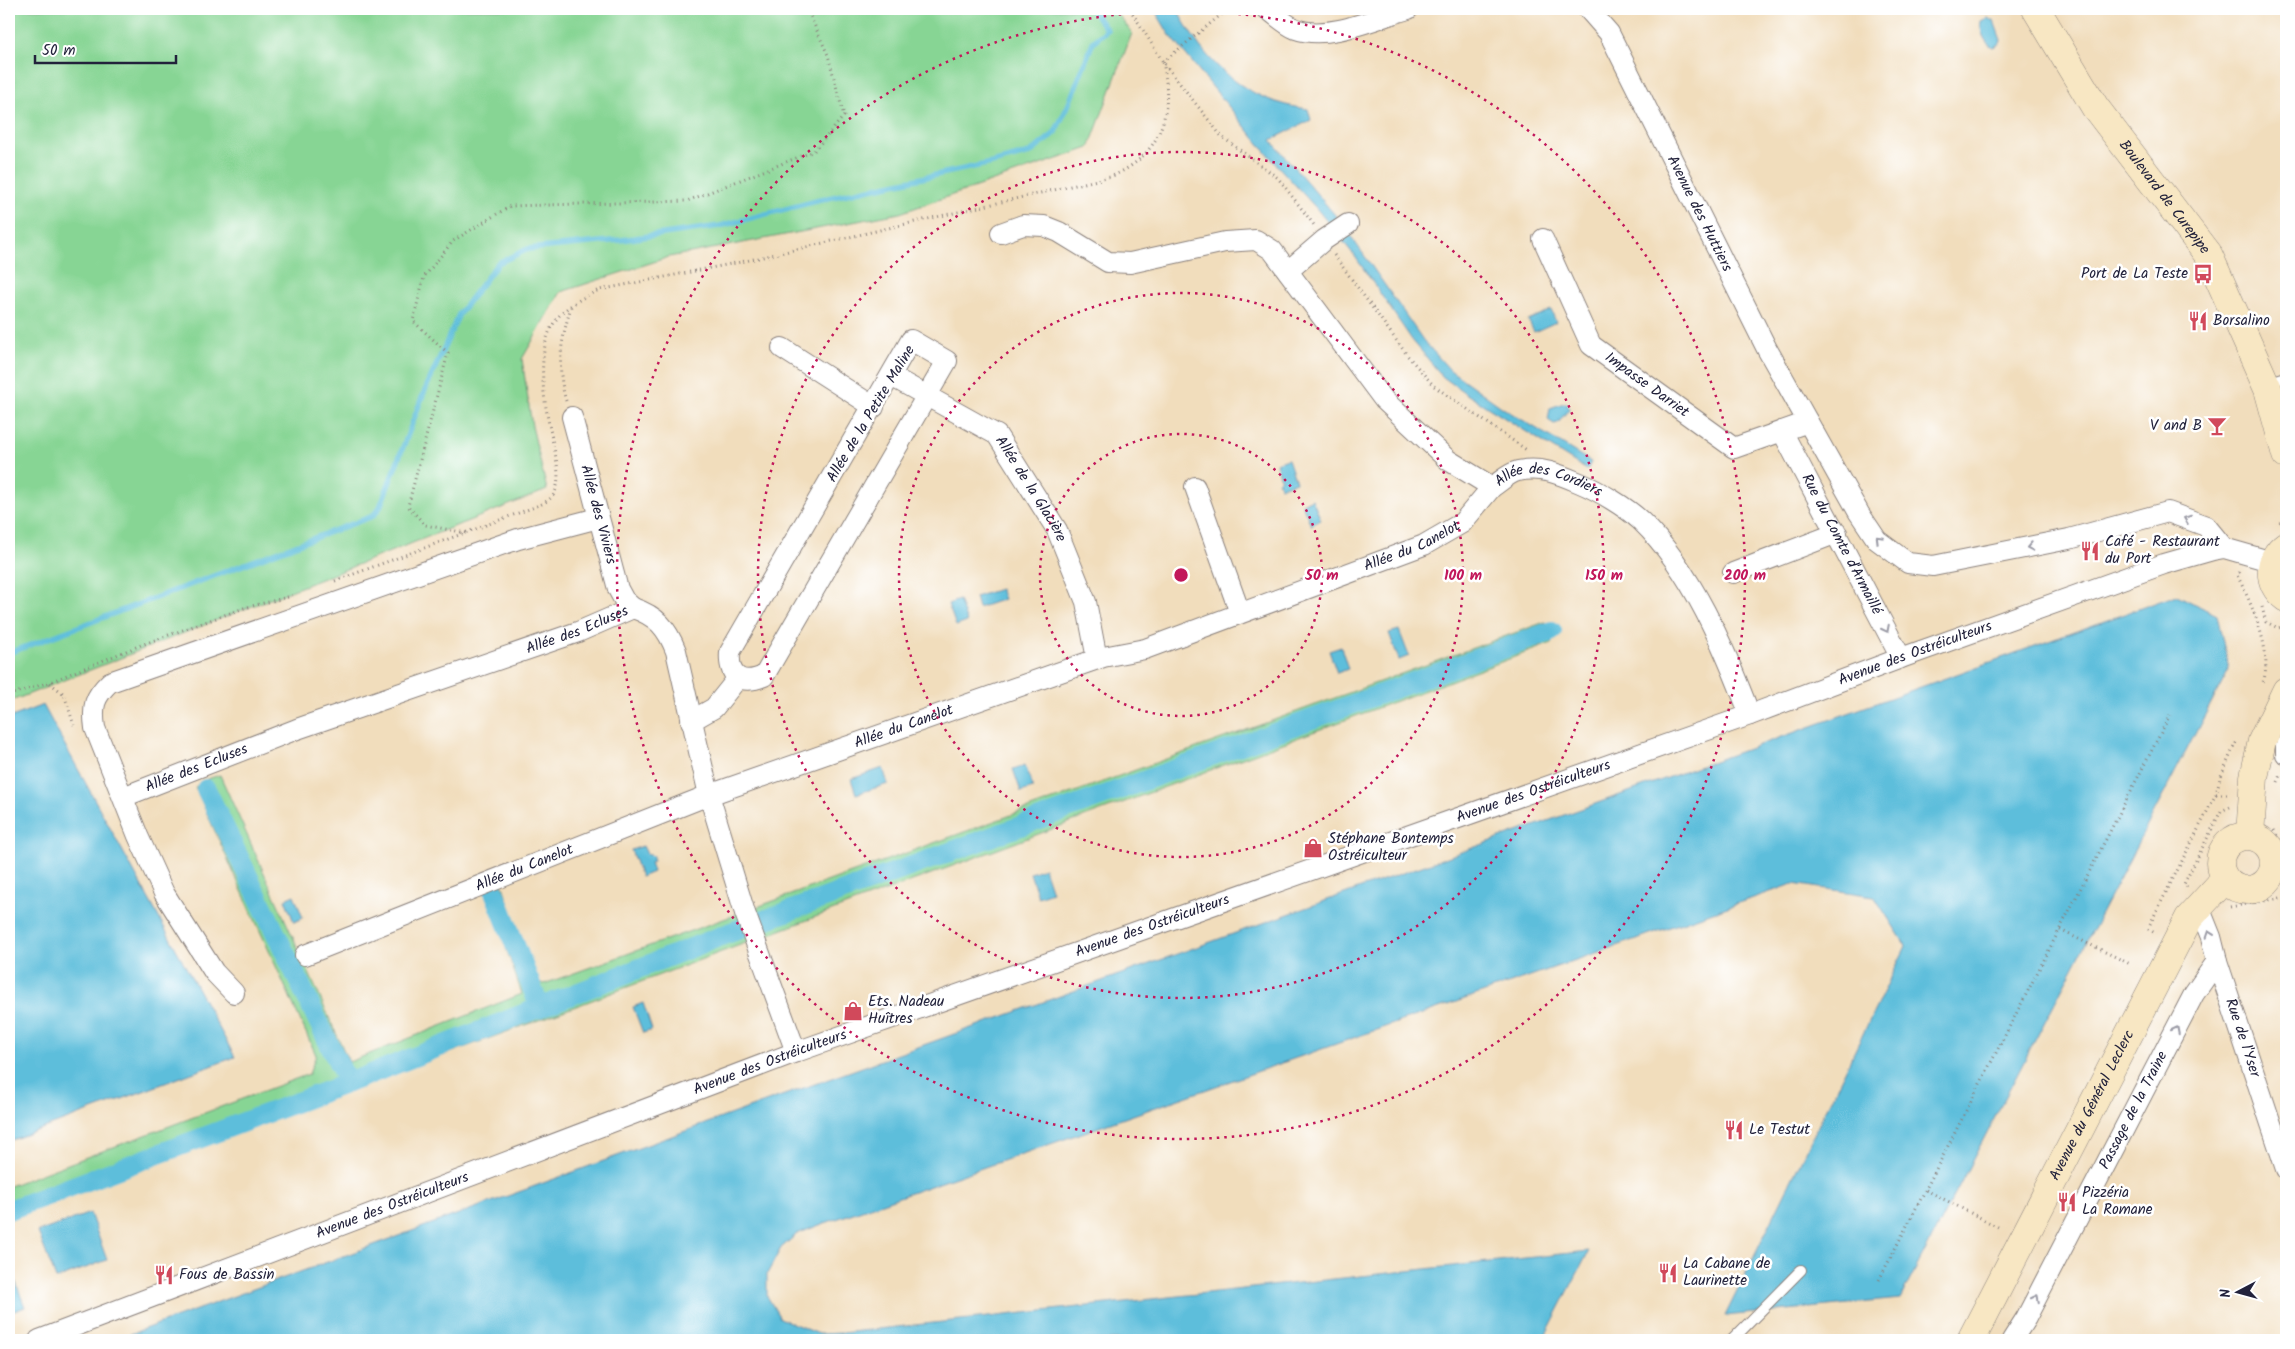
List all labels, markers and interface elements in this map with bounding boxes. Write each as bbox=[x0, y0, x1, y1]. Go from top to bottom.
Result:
scale bar bbox=[35, 32, 176, 64]
text: 50 m bbox=[42, 39, 76, 63]
street label: Boulevard de Curepipe bbox=[2112, 135, 2216, 260]
street label: Avenue des Huttiers bbox=[1660, 151, 1739, 277]
place label: Port de La Teste bbox=[2081, 262, 2188, 286]
bus stop icon: Port de La Teste bbox=[2192, 263, 2214, 285]
place label: Borsalino bbox=[2213, 309, 2270, 333]
restaurant icon: Borsalino bbox=[2187, 310, 2209, 332]
street label: Allée de la Petite Maline bbox=[820, 341, 922, 487]
street label: Impasse Darriet bbox=[1599, 346, 1694, 424]
place label: V and B bbox=[2150, 414, 2202, 438]
bar icon: V and B bbox=[2206, 415, 2228, 437]
street label: Allée de la Glacière bbox=[988, 431, 1073, 546]
street label: Allée des Cordiers bbox=[1490, 457, 1607, 504]
street label: Allée des Viviers bbox=[573, 462, 623, 568]
street label: Rue du Comte d'Armaillé bbox=[1795, 470, 1889, 620]
street label: Allée du Canelot bbox=[1360, 514, 1465, 578]
one-way arrow bbox=[2183, 515, 2192, 525]
place label: Café - Restaurant du Port bbox=[2105, 530, 2220, 571]
one-way arrow bbox=[1875, 536, 1884, 545]
restaurant icon: Café - Restaurant du Port bbox=[2079, 540, 2101, 562]
one-way arrow bbox=[2026, 541, 2035, 552]
text: 50 m bbox=[1304, 564, 1339, 588]
text: 100 m bbox=[1444, 564, 1482, 588]
text: 150 m bbox=[1585, 564, 1623, 588]
text: 200 m bbox=[1724, 564, 1766, 588]
centre of rings bbox=[1172, 566, 1190, 584]
street label: Allée des Ecluses bbox=[523, 599, 633, 661]
street label: Avenue des Ostréiculteurs bbox=[1835, 614, 1996, 693]
one-way arrow bbox=[1880, 624, 1890, 633]
street label: Allée du Canelot bbox=[851, 698, 957, 755]
street label: Allée des Ecluses bbox=[142, 737, 252, 799]
street label: Avenue des Ostréiculteurs bbox=[1453, 753, 1614, 830]
place label: Stéphane Bontemps Ostréiculteur bbox=[1328, 827, 1454, 868]
shop icon: Stéphane Bontemps Ostréiculteur bbox=[1302, 837, 1324, 859]
street label: Allée du Canelot bbox=[472, 838, 577, 898]
street label: Avenue des Ostréiculteurs bbox=[1072, 888, 1234, 964]
one-way arrow bbox=[2205, 930, 2215, 938]
place label: Ets. Nadeau Huîtres bbox=[868, 990, 944, 1031]
street label: Rue de l'Yser bbox=[2218, 995, 2267, 1081]
shop icon: Ets. Nadeau Huîtres bbox=[842, 1000, 864, 1022]
street label: Avenue des Ostréiculteurs bbox=[690, 1023, 851, 1102]
street label: Avenue du Général Leclerc bbox=[2043, 1026, 2141, 1185]
one-way arrow bbox=[2170, 1026, 2180, 1035]
street label: Passage de la Traine bbox=[2093, 1047, 2174, 1174]
place label: Le Testut bbox=[1749, 1118, 1810, 1142]
restaurant icon: Le Testut bbox=[1723, 1119, 1745, 1141]
street label: Avenue des Ostréiculteurs bbox=[312, 1165, 473, 1246]
place label: Pizzéria La Romane bbox=[2082, 1181, 2153, 1222]
restaurant icon: Pizzéria La Romane bbox=[2056, 1191, 2078, 1213]
place label: La Cabane de Laurinette bbox=[1683, 1252, 1770, 1293]
restaurant icon: La Cabane de Laurinette bbox=[1657, 1262, 1679, 1284]
place label: Fous de Bassin bbox=[179, 1263, 274, 1287]
restaurant icon: Fous de Bassin bbox=[153, 1264, 175, 1286]
north arrow bbox=[2212, 1266, 2262, 1316]
text: N bbox=[2215, 1288, 2237, 1299]
one-way arrow bbox=[2030, 1294, 2040, 1303]

